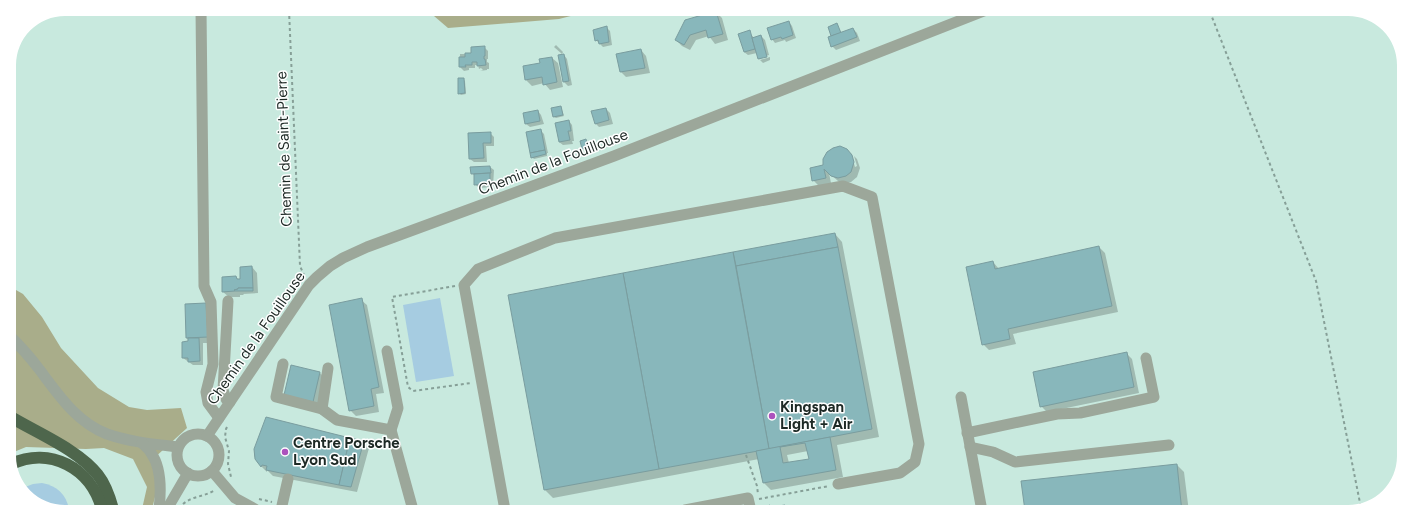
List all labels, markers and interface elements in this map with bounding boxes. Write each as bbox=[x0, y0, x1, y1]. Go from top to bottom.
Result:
street label: Chemin de Saint-Pierre bbox=[272, 71, 296, 227]
street label: Chemin de la Fouillouse bbox=[476, 125, 630, 199]
street label: Chemin de la Fouillouse bbox=[203, 268, 309, 408]
place label: Kingspan Light + Air bbox=[780, 398, 853, 433]
marker: Kingspan Light + Air bbox=[767, 411, 777, 421]
place label: Centre Porsche Lyon Sud bbox=[293, 434, 400, 469]
marker: Centre Porsche Lyon Sud bbox=[280, 447, 290, 457]

